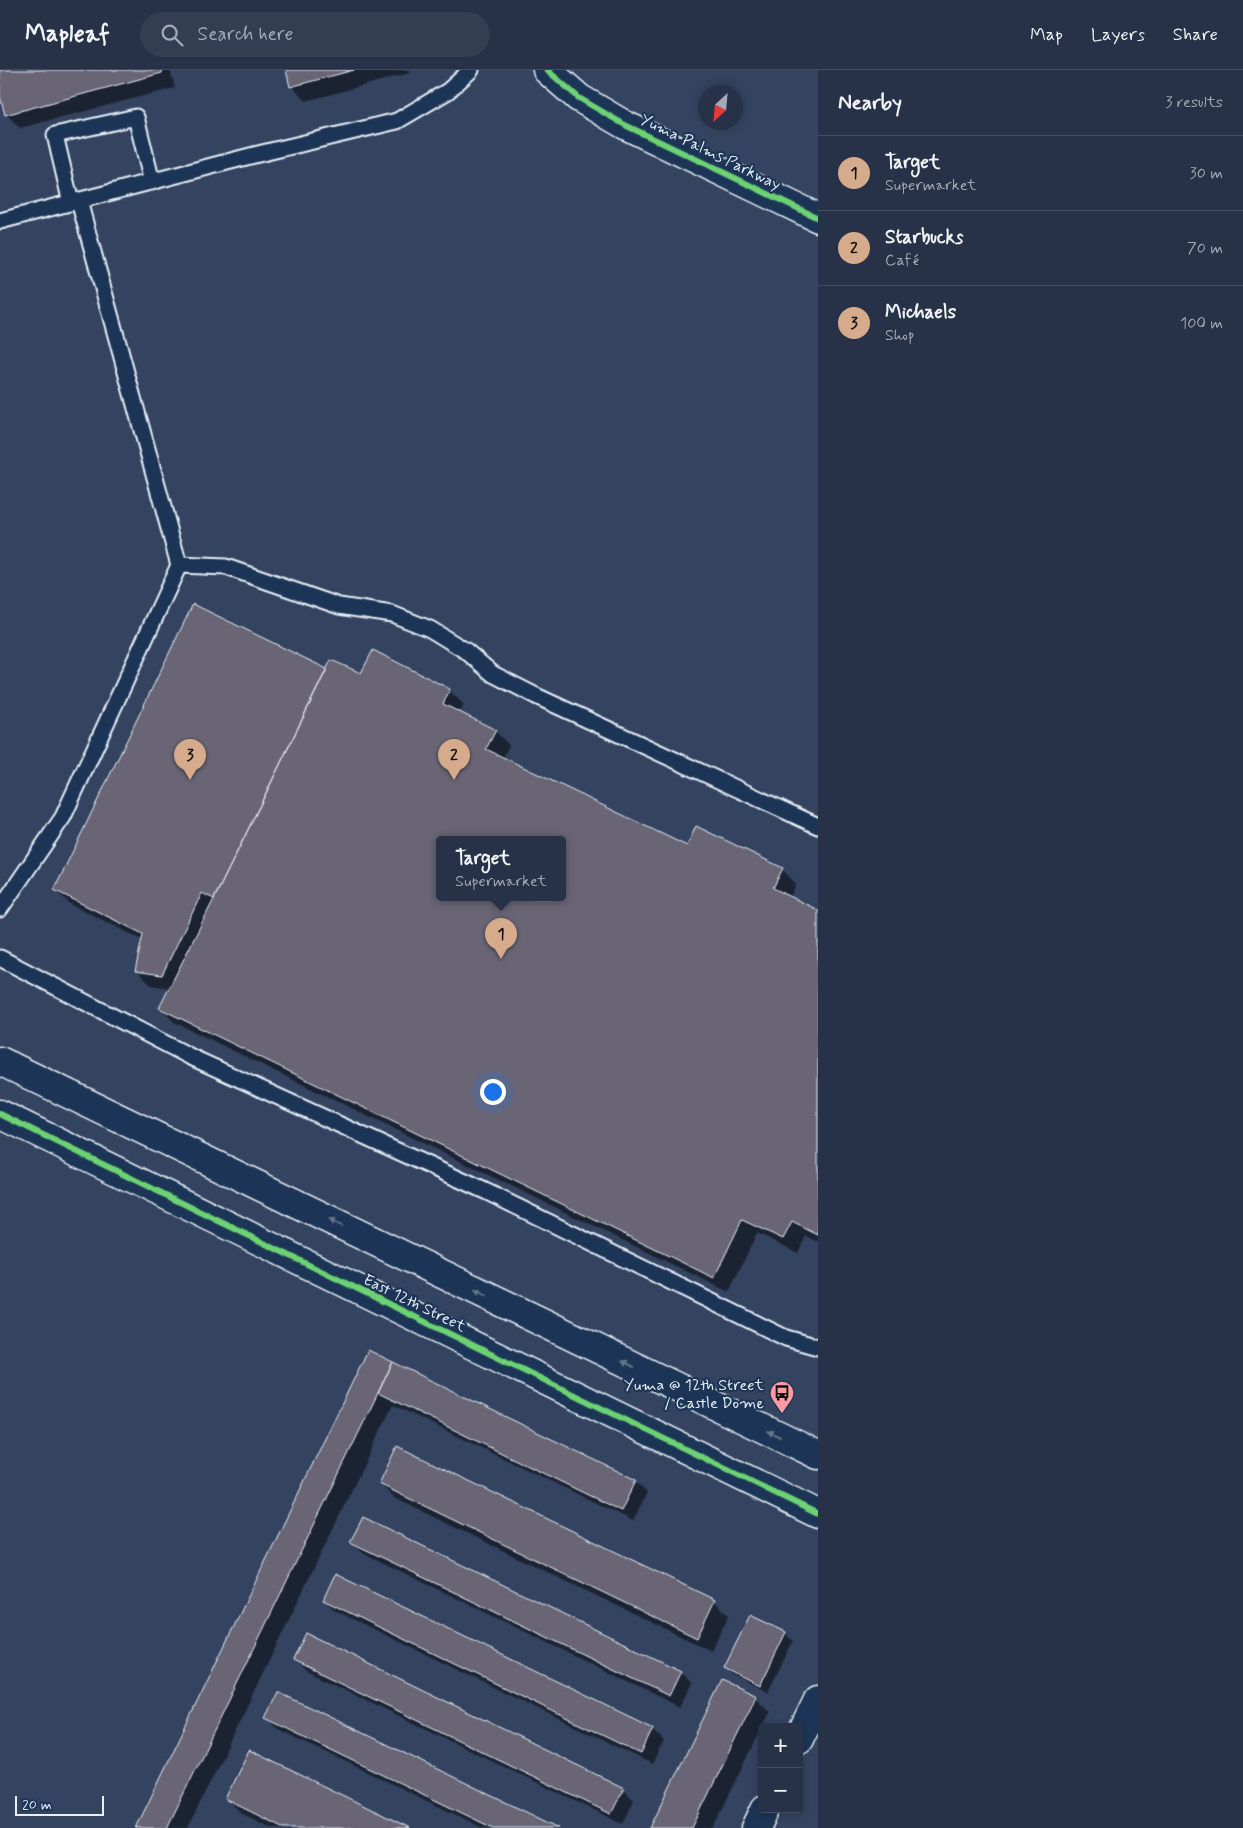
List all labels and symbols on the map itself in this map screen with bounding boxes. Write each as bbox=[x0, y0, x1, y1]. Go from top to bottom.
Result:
north arrow bbox=[698, 85, 743, 130]
street label: Yuma Palms Parkway bbox=[637, 109, 784, 196]
pin: 3 bbox=[174, 739, 206, 780]
pin: 2 bbox=[438, 739, 470, 780]
pin: 1 bbox=[485, 918, 517, 959]
your location bbox=[480, 1079, 506, 1105]
one-way arrow bbox=[328, 1218, 342, 1226]
street label: East 12th Street bbox=[360, 1269, 470, 1338]
one-way arrow bbox=[474, 1289, 488, 1297]
one-way arrow bbox=[621, 1359, 635, 1367]
place label: Yuma @ 12th Street / Castle Dome bbox=[624, 1375, 765, 1414]
bus stop icon: Yuma @ 12th Street / Castle Dome bbox=[769, 1380, 795, 1414]
one-way arrow bbox=[767, 1430, 781, 1438]
scale bar bbox=[15, 1793, 104, 1816]

